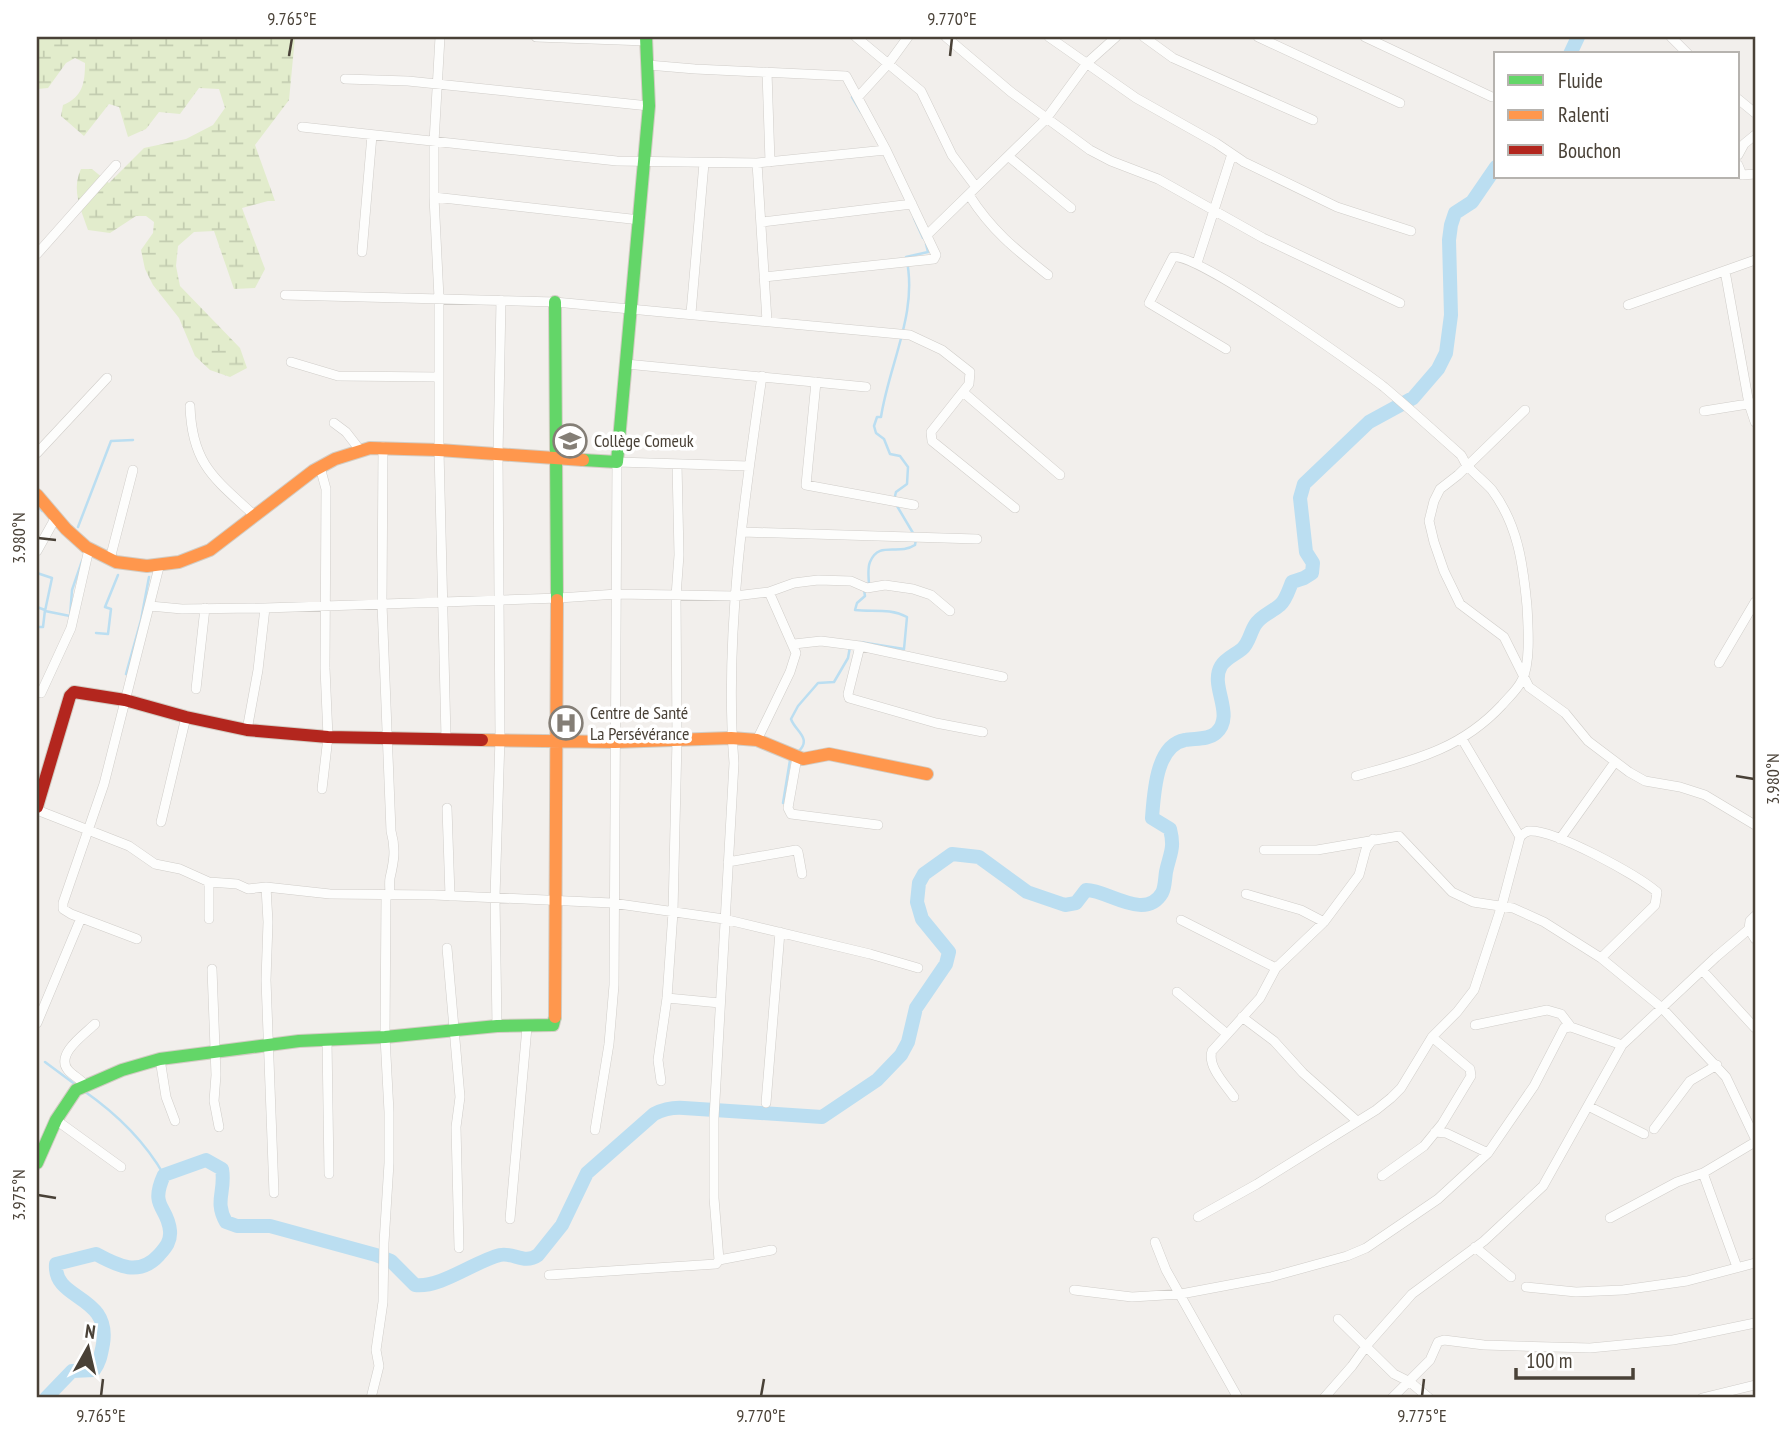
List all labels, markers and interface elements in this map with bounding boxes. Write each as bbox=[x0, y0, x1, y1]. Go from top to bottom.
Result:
text: 9.765°E bbox=[267, 7, 317, 30]
text: 9.770°E bbox=[927, 7, 977, 30]
legend bbox=[1494, 52, 1740, 178]
text: Fluide bbox=[1558, 67, 1603, 94]
text: Ralenti bbox=[1558, 101, 1610, 128]
text: Bouchon bbox=[1558, 137, 1621, 164]
school or university icon: Collège Comeuk bbox=[551, 422, 589, 460]
place label: Collège Comeuk bbox=[594, 429, 694, 452]
text: 3.980°N bbox=[7, 512, 30, 564]
place label: Centre de Santé La Persévérance bbox=[590, 701, 689, 745]
hospital icon: Centre de Santé La Persévérance bbox=[547, 704, 585, 742]
text: 3.980°N bbox=[1761, 753, 1784, 805]
text: 3.975°N bbox=[7, 1169, 30, 1221]
north arrow bbox=[52, 1312, 122, 1382]
text: N bbox=[84, 1319, 97, 1344]
scale bar bbox=[1516, 1337, 1633, 1381]
text: 100 m bbox=[1526, 1347, 1572, 1374]
text: 9.765°E bbox=[76, 1404, 126, 1427]
text: 9.770°E bbox=[736, 1404, 786, 1427]
text: 9.775°E bbox=[1397, 1404, 1447, 1427]

